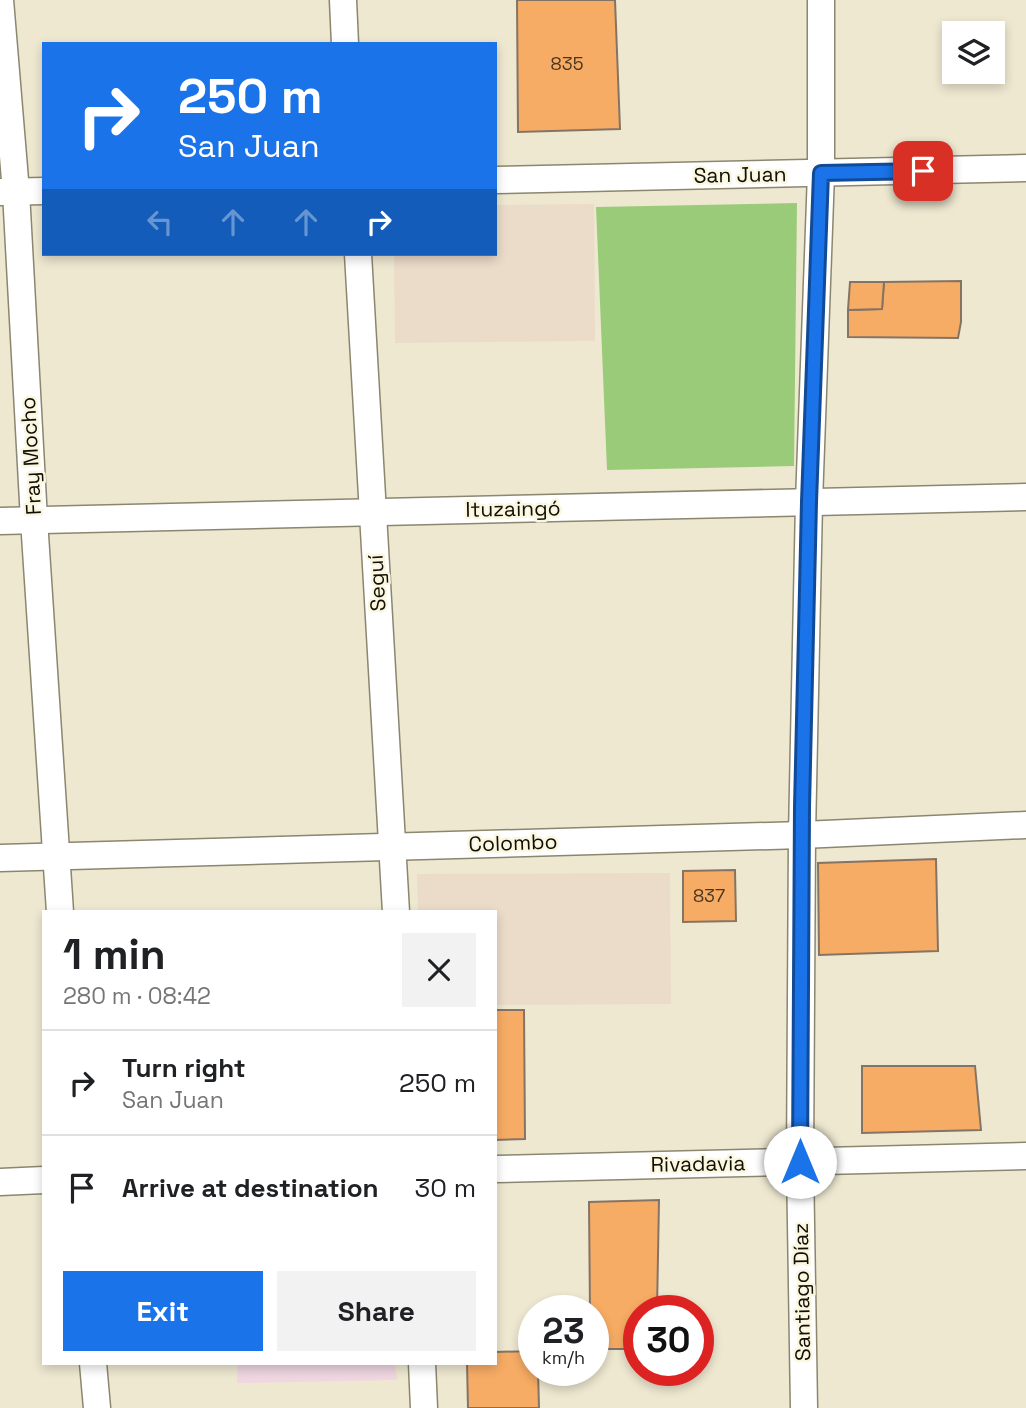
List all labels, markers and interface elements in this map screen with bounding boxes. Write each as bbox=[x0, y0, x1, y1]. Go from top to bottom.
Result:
map controls bbox=[942, 21, 1005, 84]
button: layers bbox=[942, 21, 1005, 84]
house number: 835 bbox=[551, 52, 583, 75]
text: 250 m bbox=[178, 65, 323, 127]
icon: right bbox=[63, 70, 154, 161]
text: San Juan bbox=[178, 126, 320, 166]
pin bbox=[893, 141, 953, 201]
icon: arrive bbox=[904, 152, 942, 190]
street label: San Juan bbox=[693, 160, 787, 189]
icon: left bbox=[141, 203, 179, 241]
icon: ahead bbox=[214, 203, 252, 241]
icon: ahead bbox=[287, 203, 325, 241]
icon: right bbox=[360, 203, 398, 241]
street label: Fray Mocho bbox=[14, 396, 47, 516]
street label: Ituzaingó bbox=[465, 494, 561, 523]
street label: Seguí bbox=[361, 553, 391, 612]
street label: Colombo bbox=[468, 827, 558, 858]
house number: 837 bbox=[693, 884, 725, 907]
text: 1 min bbox=[63, 928, 166, 981]
button: close bbox=[402, 933, 476, 1007]
text: 280 m · 08:42 bbox=[63, 981, 211, 1011]
text: Turn right bbox=[122, 1051, 246, 1085]
icon: right bbox=[63, 1064, 101, 1102]
text: 250 m bbox=[399, 1066, 476, 1100]
text: San Juan bbox=[122, 1085, 224, 1115]
position arrow bbox=[763, 1125, 837, 1199]
street label: Rivadavia bbox=[650, 1149, 746, 1178]
icon: arrive bbox=[63, 1169, 101, 1207]
text: Arrive at destination bbox=[122, 1171, 379, 1205]
text: 30 m bbox=[415, 1171, 476, 1205]
street label: Santiago Díaz bbox=[787, 1223, 816, 1361]
button: Exit bbox=[63, 1271, 263, 1351]
button: Share bbox=[277, 1271, 476, 1351]
speed limit sign: 30 bbox=[623, 1295, 714, 1386]
text: 23 bbox=[542, 1309, 585, 1353]
text: km/h bbox=[542, 1346, 585, 1369]

